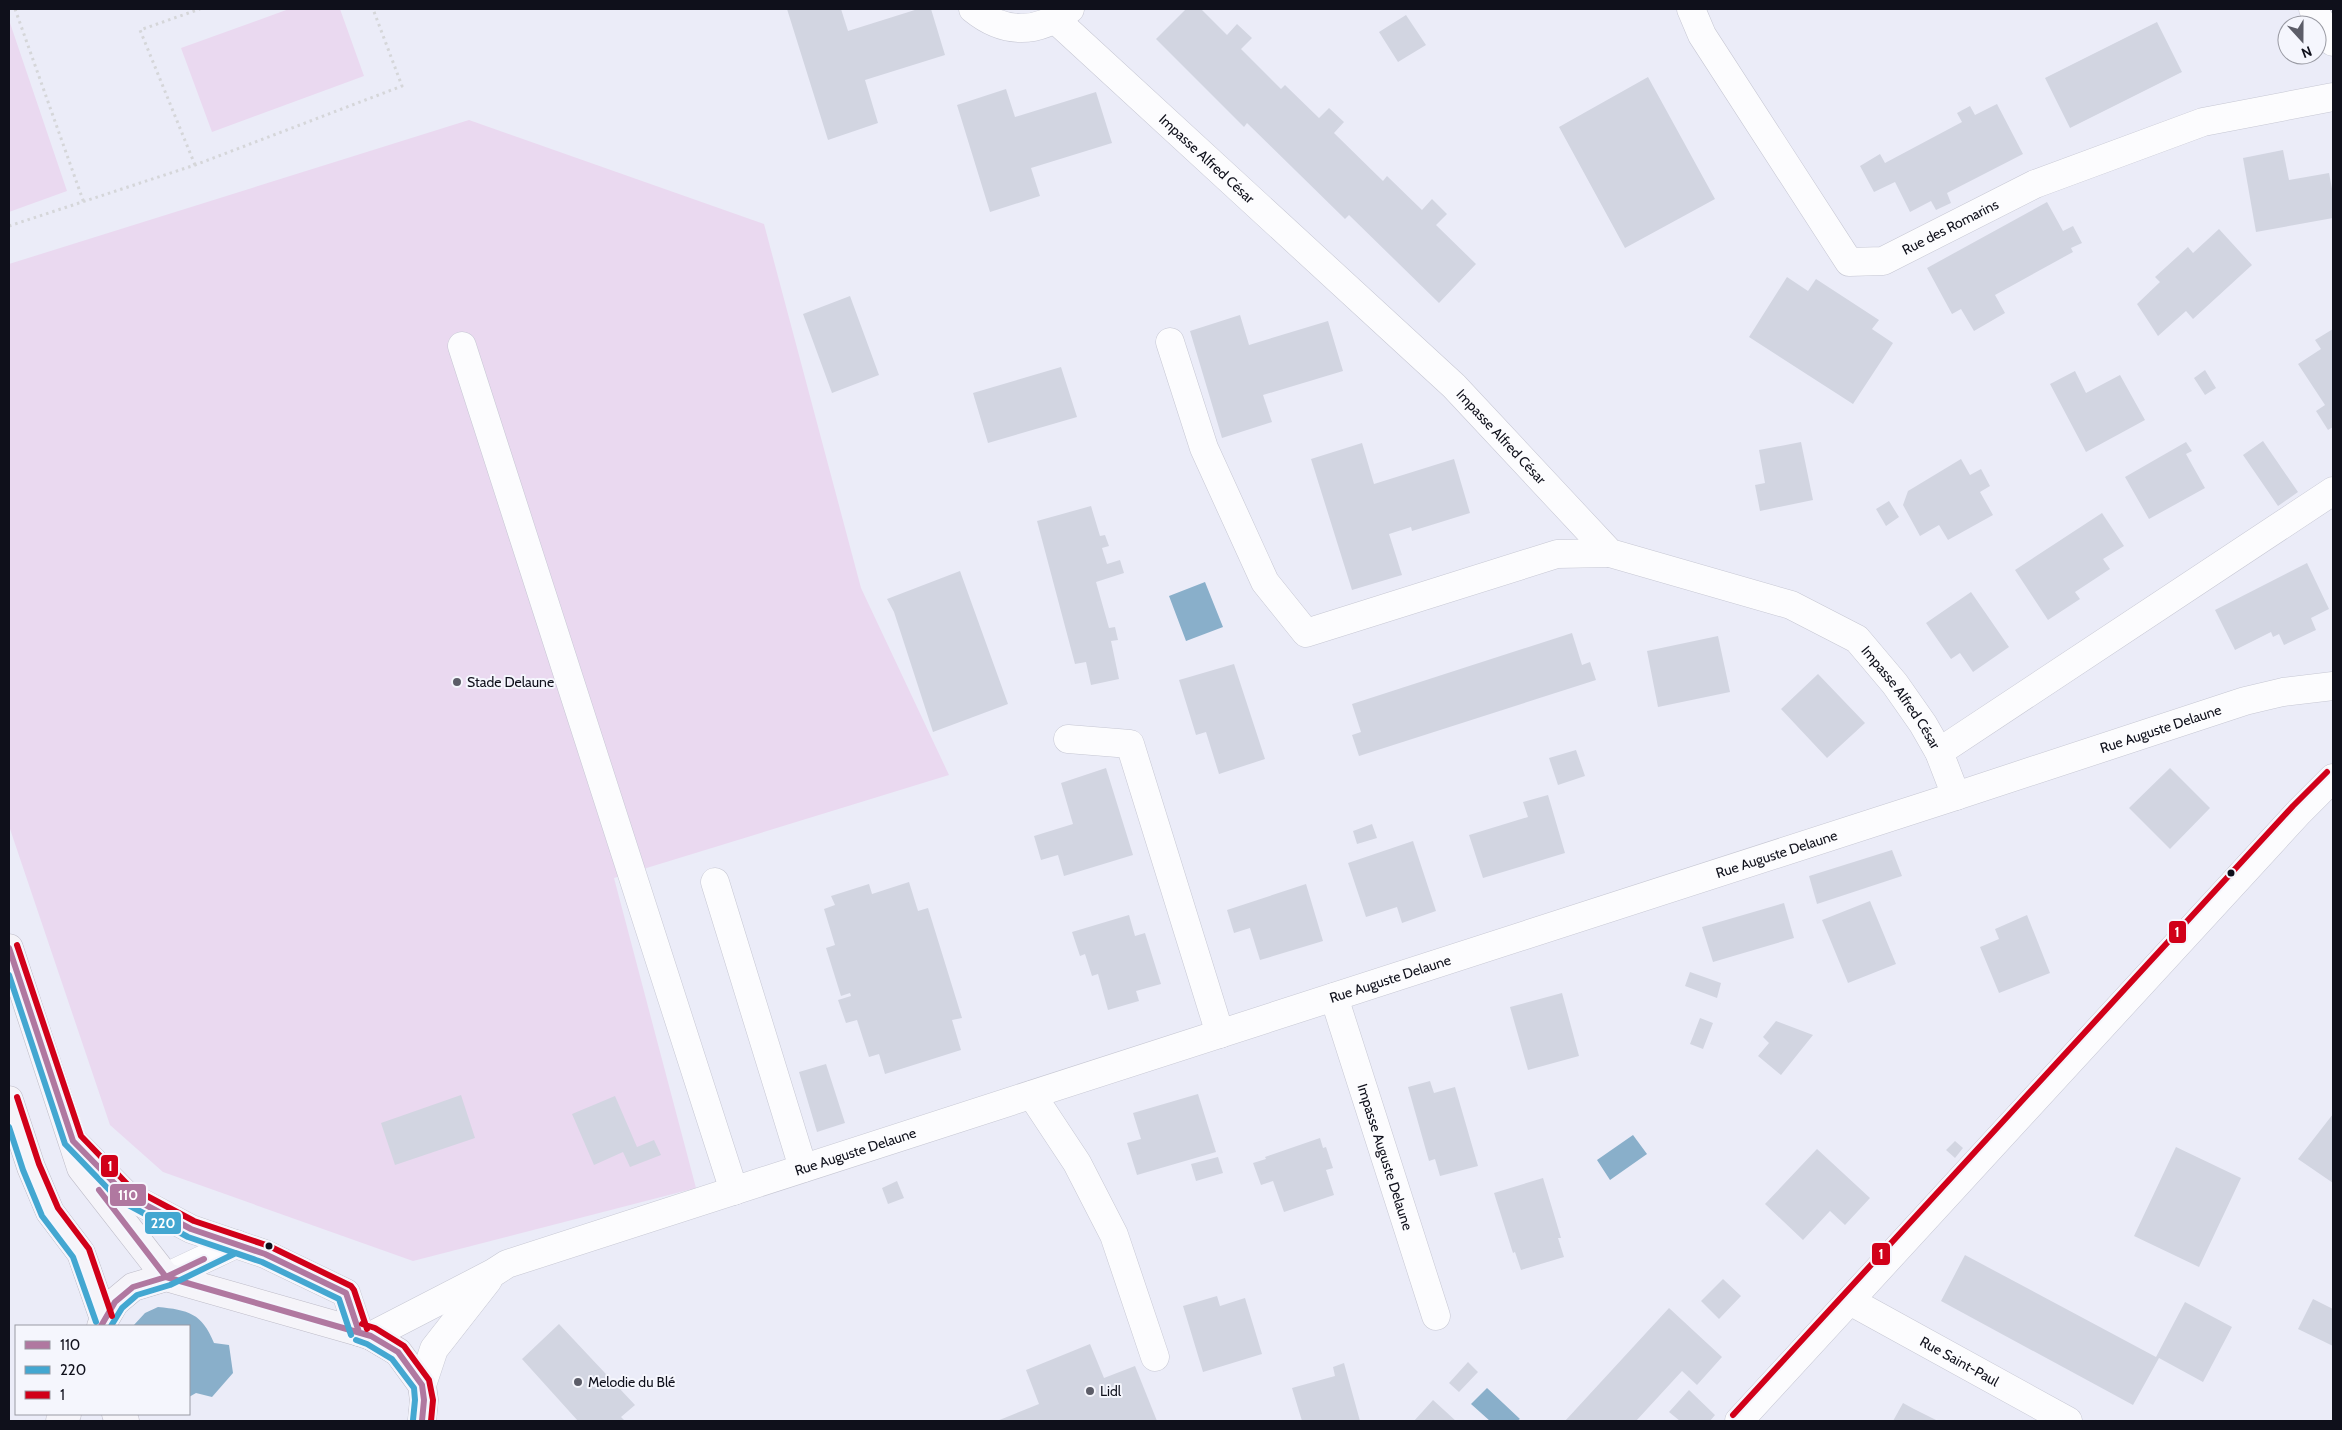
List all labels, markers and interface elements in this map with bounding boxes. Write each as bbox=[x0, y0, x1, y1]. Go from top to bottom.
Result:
north arrow bbox=[2277, 15, 2327, 65]
text: N bbox=[2299, 42, 2315, 62]
street label: Impasse Alfred César bbox=[1155, 110, 1259, 208]
street label: Rue des Romarins bbox=[1899, 195, 2002, 259]
street label: Impasse Alfred César bbox=[1453, 385, 1550, 488]
street label: Impasse Alfred César bbox=[1857, 642, 1945, 753]
place label: Stade Delaune bbox=[467, 673, 554, 691]
marker: Stade Delaune bbox=[451, 676, 463, 688]
street label: Rue Auguste Delaune bbox=[2098, 700, 2224, 757]
street label: Rue Auguste Delaune bbox=[1713, 826, 1839, 882]
unlabelled marker bbox=[2226, 868, 2236, 878]
line badge: 1 bbox=[2168, 920, 2187, 944]
text: 1 bbox=[2174, 923, 2180, 941]
street label: Rue Auguste Delaune bbox=[1327, 951, 1453, 1007]
street label: Impasse Auguste Delaune bbox=[1353, 1082, 1417, 1233]
street label: Rue Auguste Delaune bbox=[792, 1123, 918, 1180]
line badge: 1 bbox=[100, 1154, 119, 1178]
text: 1 bbox=[107, 1157, 113, 1175]
line badge: 110 bbox=[109, 1183, 147, 1207]
text: 110 bbox=[118, 1186, 138, 1204]
line badge: 220 bbox=[144, 1211, 182, 1235]
text: 220 bbox=[151, 1214, 175, 1232]
unlabelled marker bbox=[264, 1241, 274, 1251]
line badge: 1 bbox=[1871, 1242, 1891, 1266]
text: 1 bbox=[1878, 1245, 1884, 1263]
legend bbox=[15, 1325, 190, 1415]
street label: Rue Saint-Paul bbox=[1917, 1332, 2003, 1391]
text: 110 bbox=[60, 1336, 80, 1354]
text: 220 bbox=[60, 1361, 86, 1379]
place label: Melodie du Blé bbox=[588, 1373, 675, 1391]
marker: Melodie du Blé bbox=[572, 1376, 584, 1388]
place label: Lidl bbox=[1100, 1382, 1122, 1400]
marker: Lidl bbox=[1084, 1385, 1096, 1397]
text: 1 bbox=[60, 1386, 65, 1404]

